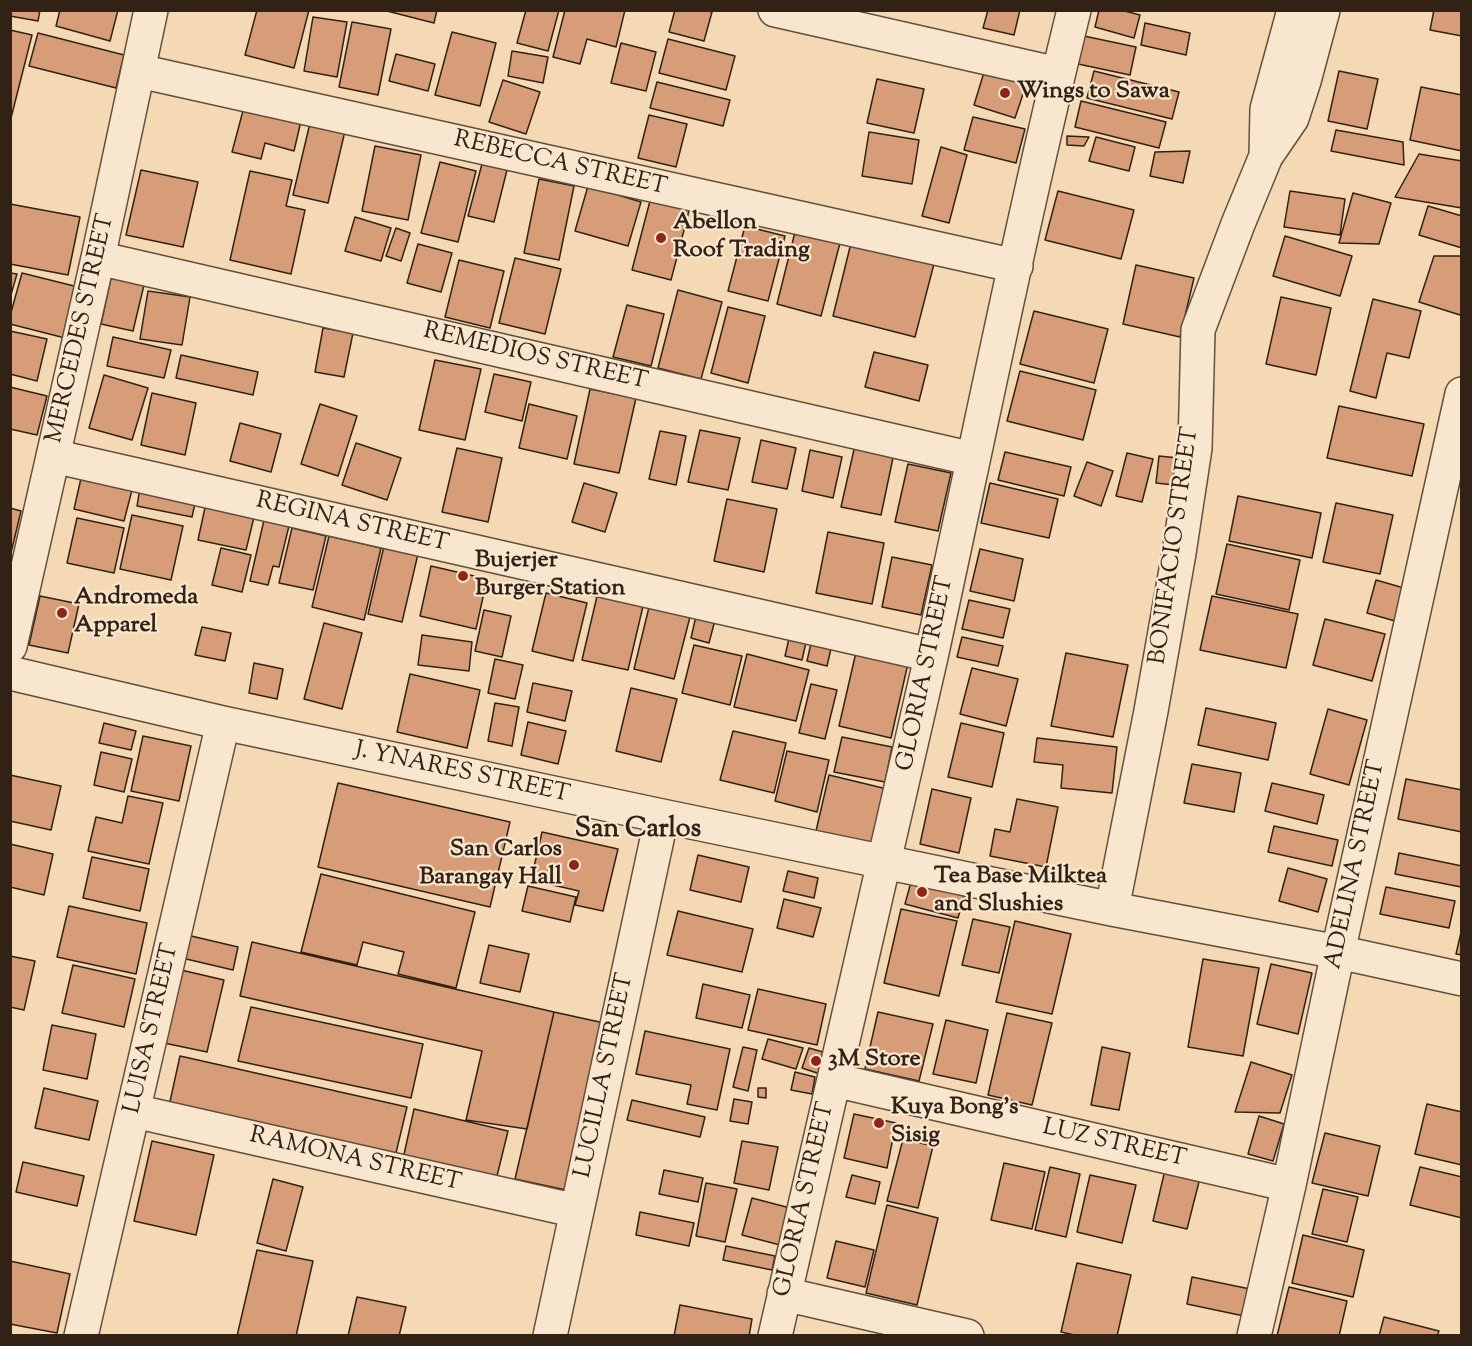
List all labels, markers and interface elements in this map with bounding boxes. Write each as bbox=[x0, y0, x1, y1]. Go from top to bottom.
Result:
place label: Wings to Sawa bbox=[1017, 79, 1170, 107]
marker: Wings to Sawa bbox=[998, 86, 1012, 100]
street label: REBECCA STREET bbox=[451, 126, 669, 204]
place label: Abellon Roof Trading bbox=[673, 210, 810, 266]
street label: MERCEDES STREET bbox=[42, 212, 122, 446]
marker: Abellon Roof Trading bbox=[654, 231, 668, 245]
street label: REMEDIOS STREET bbox=[420, 318, 650, 398]
street label: BONIFACIO STREET bbox=[1145, 425, 1207, 667]
street label: REGINA STREET bbox=[253, 488, 451, 560]
place label: Bujerjer Burger Station bbox=[475, 548, 625, 604]
marker: Bujerjer Burger Station bbox=[456, 569, 470, 583]
street label: GLORIA STREET bbox=[892, 574, 962, 774]
place label: Andromeda Apparel bbox=[74, 585, 198, 641]
marker: Andromeda Apparel bbox=[55, 606, 69, 620]
street label: J. YNARES STREET bbox=[352, 737, 572, 811]
street label: ADELINA STREET bbox=[1321, 758, 1393, 972]
district label: San Carlos bbox=[575, 815, 701, 847]
place label: San Carlos Barangay Hall bbox=[419, 837, 562, 893]
marker: San Carlos Barangay Hall bbox=[567, 858, 581, 872]
place label: Tea Base Milktea and Slushies bbox=[934, 864, 1107, 920]
marker: Tea Base Milktea and Slushies bbox=[915, 885, 929, 899]
street label: LUISA STREET bbox=[119, 941, 187, 1117]
street label: LUCILLA STREET bbox=[570, 971, 642, 1181]
place label: 3M Store bbox=[828, 1047, 921, 1075]
marker: 3M Store bbox=[809, 1054, 823, 1068]
place label: Kuya Bong's Sisig bbox=[891, 1095, 1018, 1151]
street label: GLORIA STREET bbox=[770, 1100, 842, 1300]
street label: LUZ STREET bbox=[1040, 1115, 1188, 1175]
marker: Kuya Bong's Sisig bbox=[872, 1116, 886, 1130]
street label: RAMONA STREET bbox=[246, 1123, 464, 1199]

